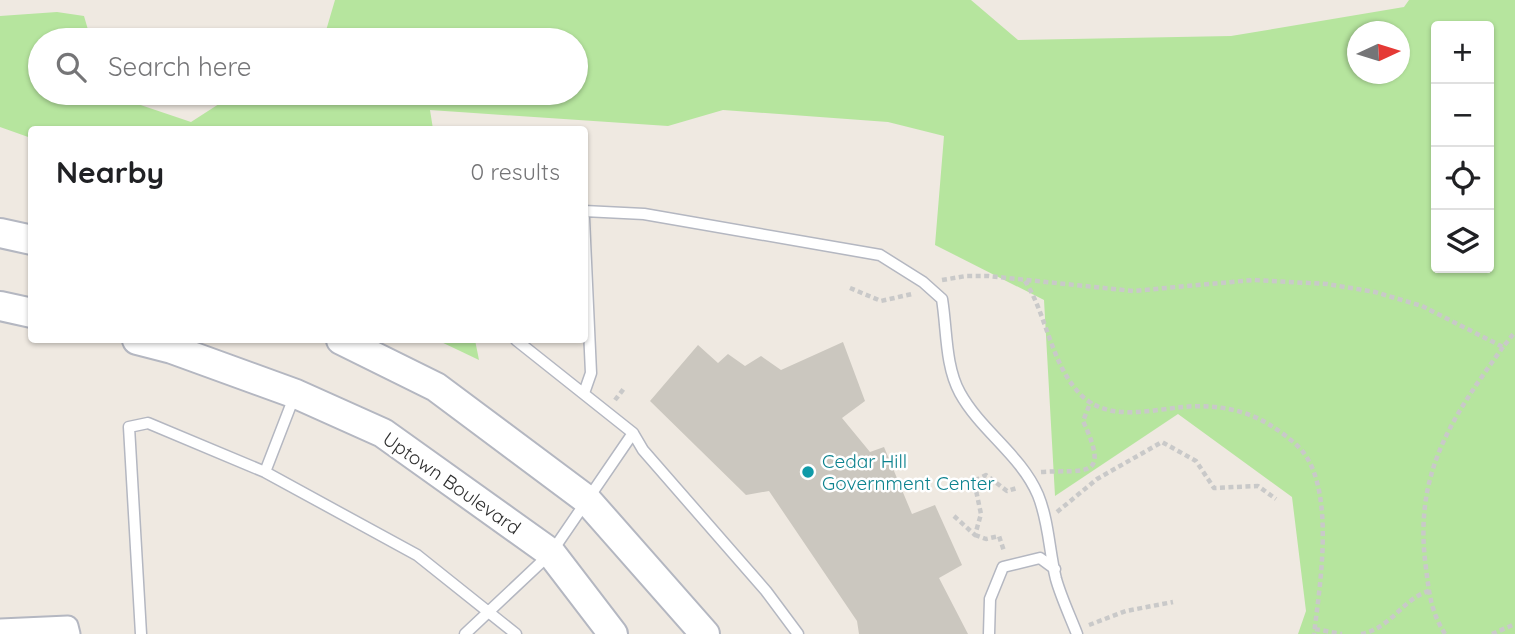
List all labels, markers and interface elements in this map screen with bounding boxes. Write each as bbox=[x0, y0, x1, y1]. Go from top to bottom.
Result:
north arrow bbox=[1347, 21, 1410, 84]
map controls bbox=[1431, 21, 1494, 273]
button: + bbox=[1431, 21, 1494, 84]
search box bbox=[28, 28, 588, 105]
icon: search bbox=[52, 48, 90, 86]
text: Search here bbox=[108, 50, 252, 83]
button: − bbox=[1431, 84, 1494, 147]
button: locate bbox=[1431, 147, 1494, 210]
text: Nearby bbox=[56, 153, 164, 191]
text: 0 results bbox=[471, 157, 560, 186]
button: layers bbox=[1431, 210, 1494, 273]
street label: Uptown Boulevard bbox=[378, 426, 526, 540]
place label: Cedar Hill Government Center bbox=[822, 449, 995, 495]
marker: Cedar Hill Government Center bbox=[800, 464, 816, 480]

